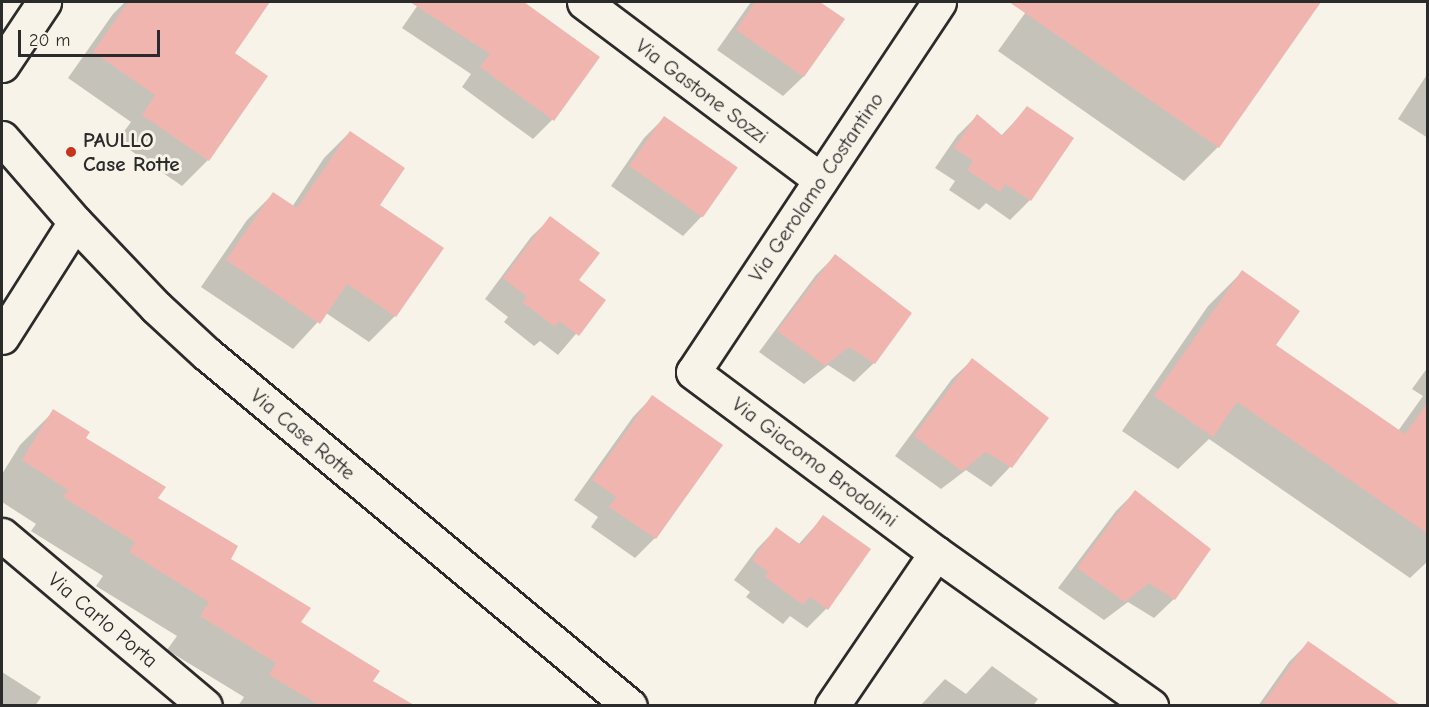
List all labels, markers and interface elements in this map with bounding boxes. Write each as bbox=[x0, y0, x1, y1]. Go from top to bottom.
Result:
scale bar bbox=[21, 18, 164, 56]
text: 20 m bbox=[29, 30, 70, 51]
street label: Via Gastone Sozzi bbox=[631, 33, 773, 149]
street label: Via Gerolamo Costantino bbox=[743, 87, 889, 287]
place label: PAULLO Case Rotte bbox=[83, 127, 180, 177]
marker: PAULLO Case Rotte bbox=[64, 145, 78, 159]
street label: Via Case Rotte bbox=[246, 383, 360, 485]
street label: Via Giacomo Brodolini bbox=[727, 391, 903, 533]
street label: Via Carlo Porta bbox=[43, 567, 163, 673]

